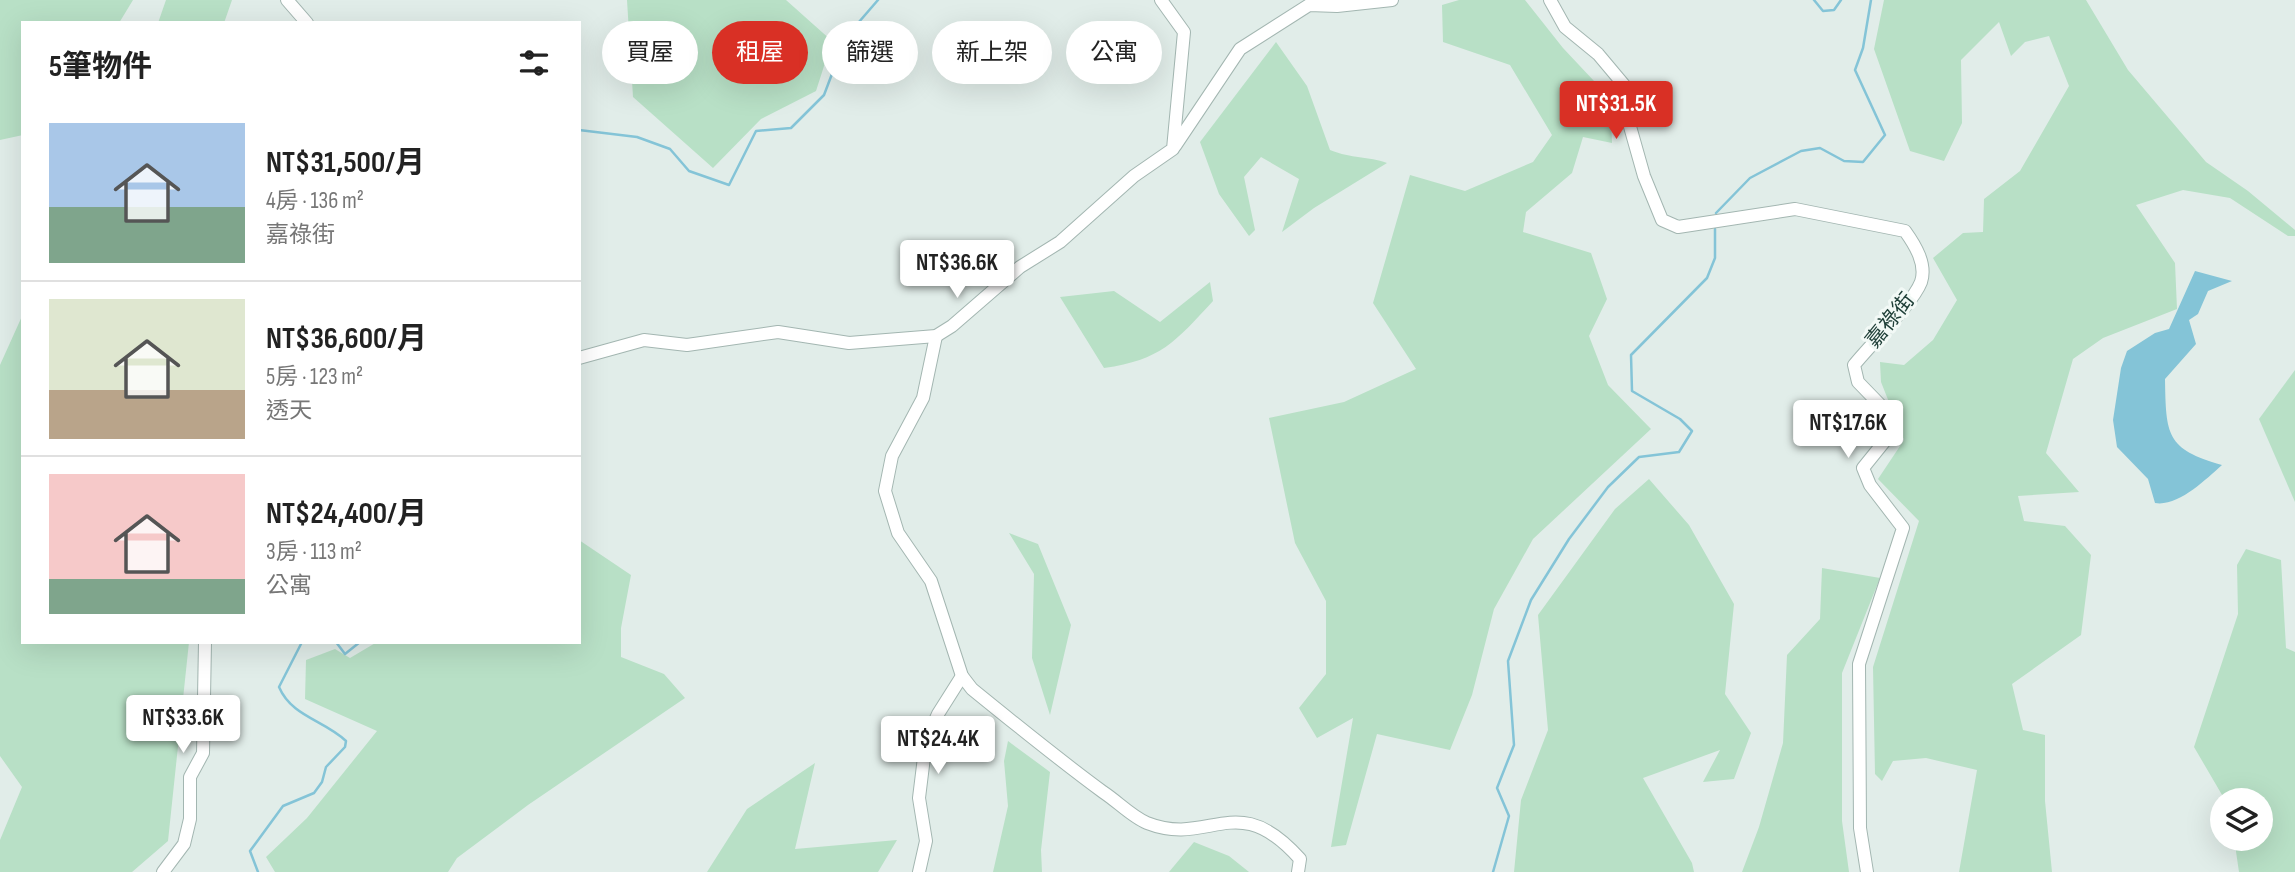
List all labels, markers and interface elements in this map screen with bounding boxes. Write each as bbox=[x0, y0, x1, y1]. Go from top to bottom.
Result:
chip: 買屋 bbox=[602, 21, 698, 84]
chip: 租屋 bbox=[712, 21, 808, 84]
chip: 篩選 bbox=[822, 21, 918, 84]
chip: 新上架 bbox=[932, 21, 1052, 84]
chip: 公寓 bbox=[1066, 21, 1162, 84]
icon: filters bbox=[515, 44, 553, 82]
text: 5筆物件 bbox=[49, 49, 152, 85]
pin: NT$31.5K bbox=[1544, 82, 1688, 141]
text: NT$31.5K bbox=[1576, 90, 1656, 118]
text: NT$31,500/月 bbox=[266, 145, 425, 181]
icon: home bbox=[105, 151, 189, 235]
text: 4房 · 136 m² bbox=[266, 187, 364, 215]
text: 嘉祿街 bbox=[266, 221, 335, 249]
pin: NT$36.6K bbox=[885, 240, 1029, 300]
text: NT$36.6K bbox=[916, 249, 998, 277]
street label: 嘉祿街 bbox=[1861, 288, 1920, 353]
text: NT$36,600/月 bbox=[266, 321, 427, 357]
icon: home bbox=[105, 327, 189, 411]
text: 5房 · 123 m² bbox=[266, 363, 363, 391]
text: 透天 bbox=[266, 397, 312, 425]
pin: NT$17.6K bbox=[1776, 400, 1920, 460]
text: NT$17.6K bbox=[1809, 409, 1887, 437]
text: NT$24,400/月 bbox=[266, 496, 427, 532]
icon: home bbox=[105, 502, 189, 586]
text: 3房 · 113 m² bbox=[266, 538, 362, 566]
text: 公寓 bbox=[266, 572, 312, 600]
pin: NT$33.6K bbox=[111, 696, 255, 755]
text: NT$33.6K bbox=[142, 704, 224, 732]
pin: NT$24.4K bbox=[866, 716, 1010, 776]
text: NT$24.4K bbox=[897, 725, 979, 753]
map controls bbox=[2210, 788, 2273, 851]
button: layers bbox=[2210, 788, 2273, 851]

